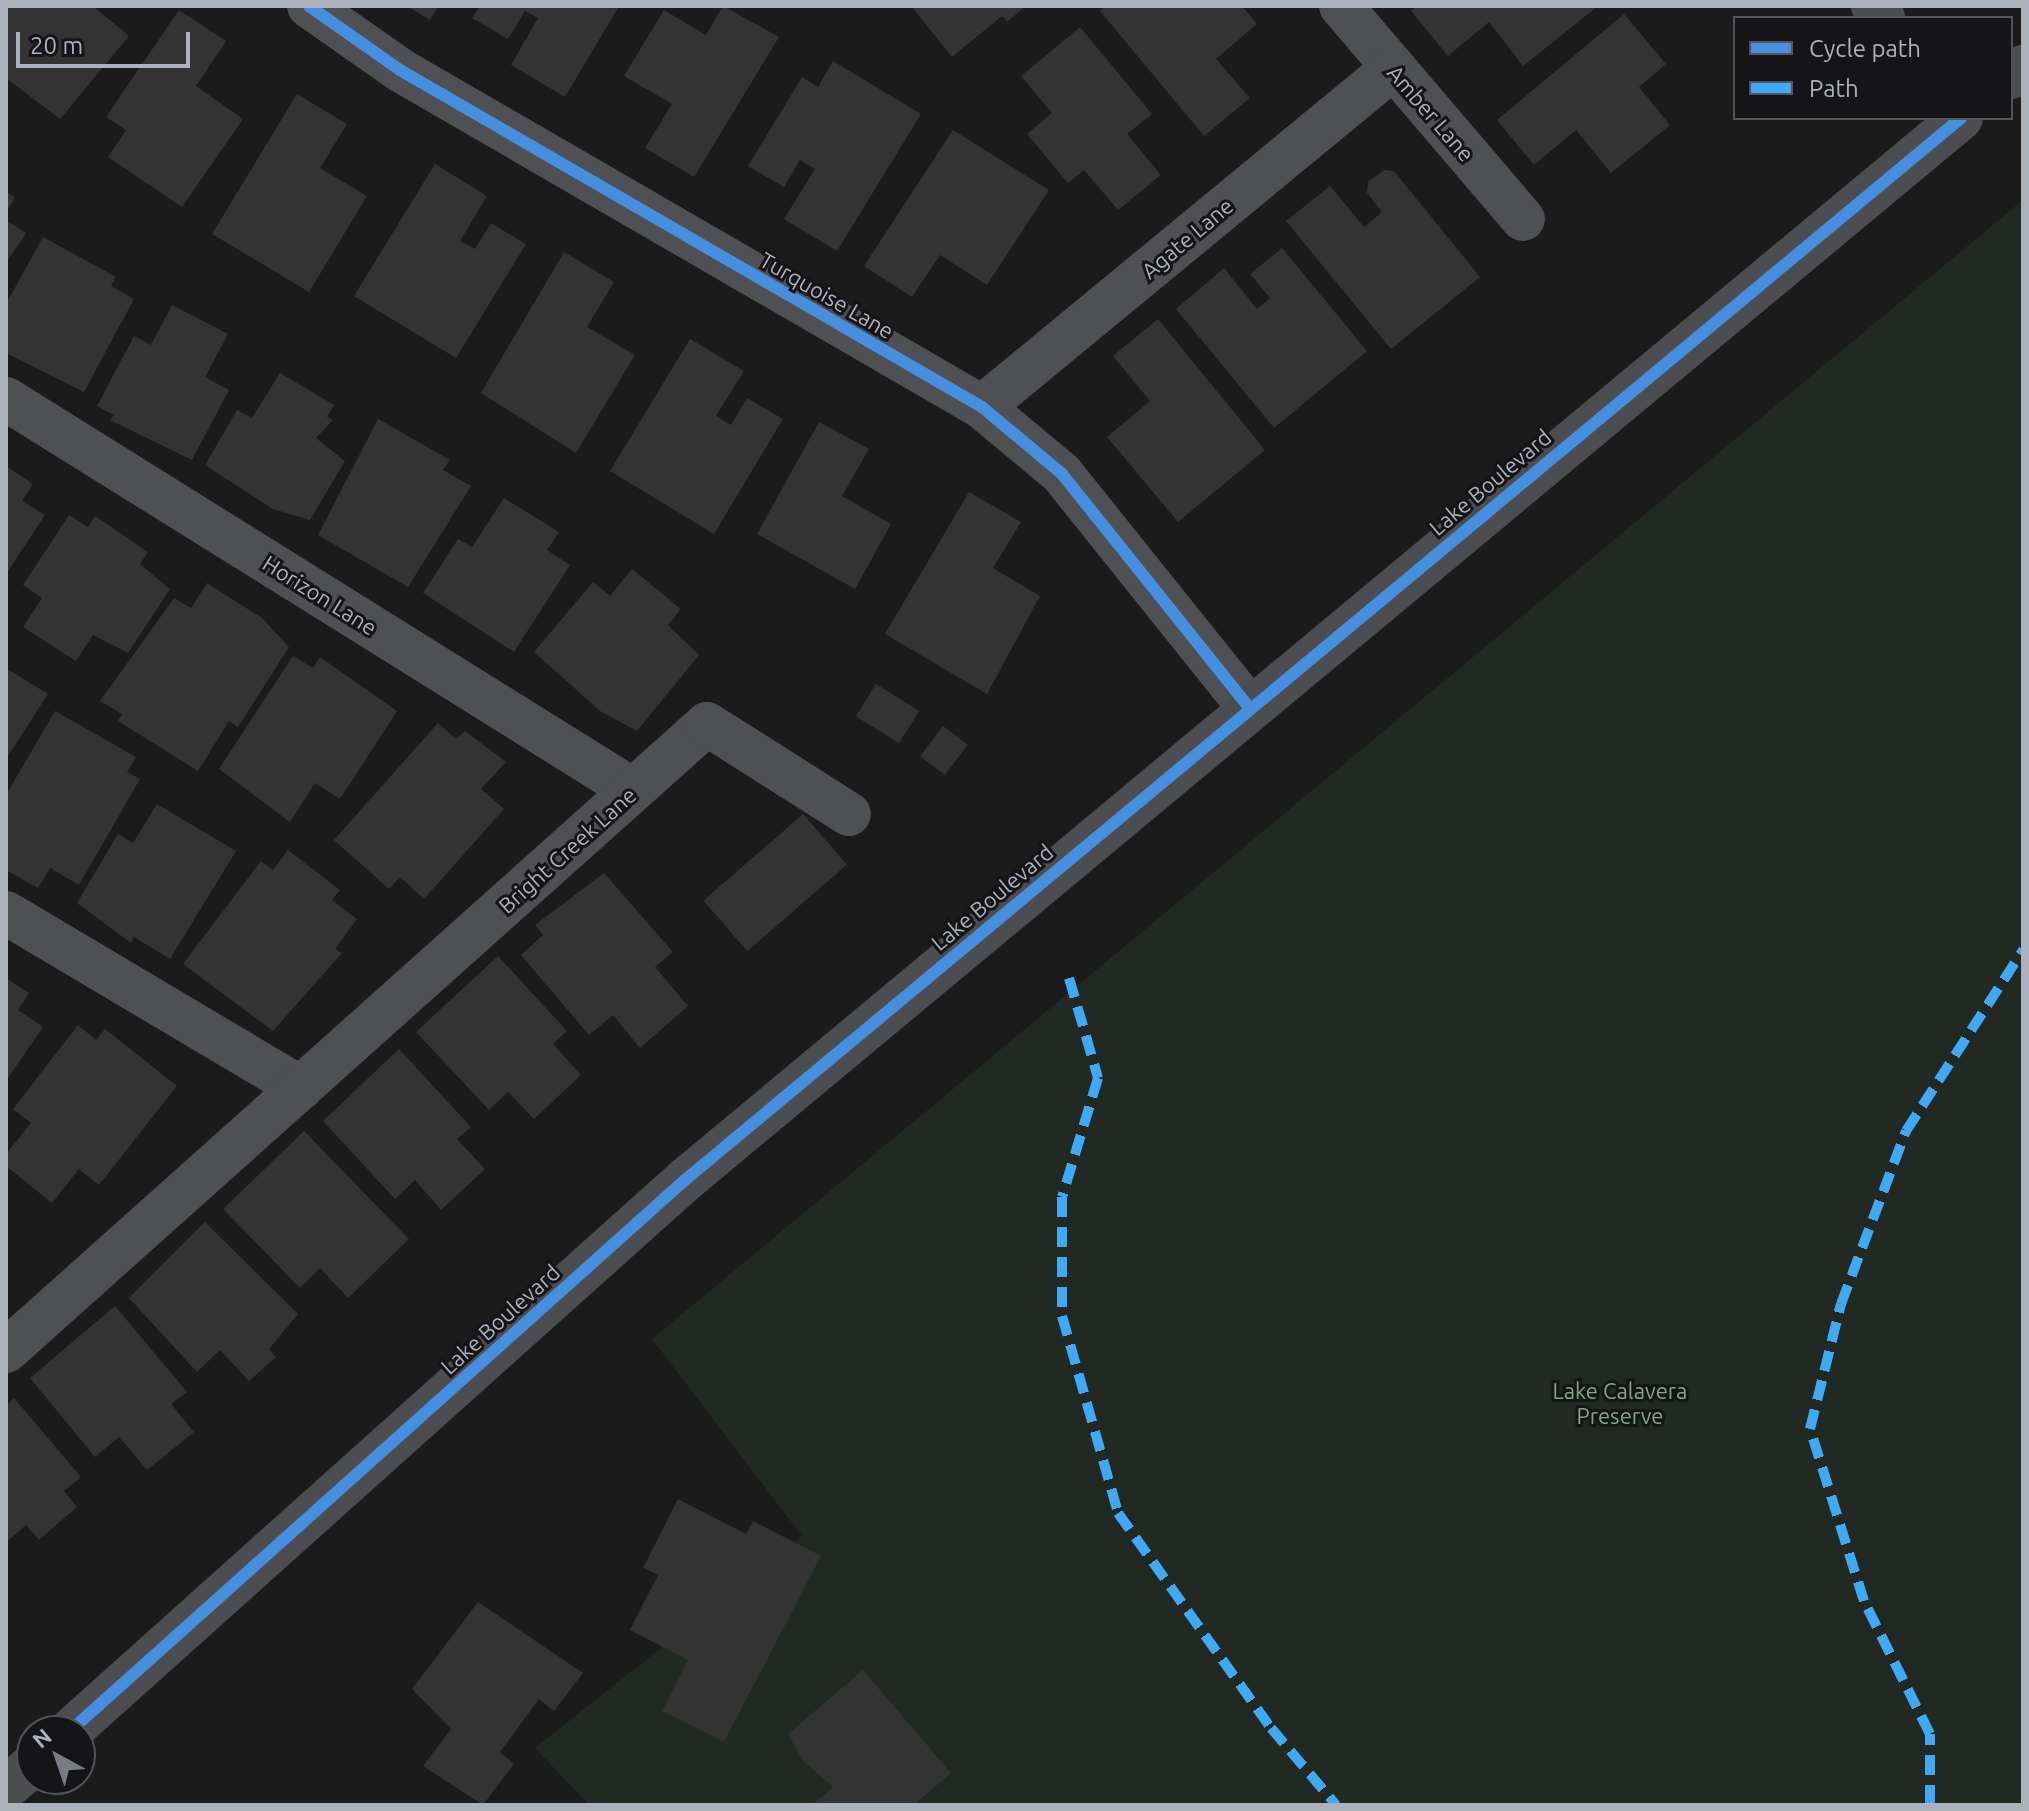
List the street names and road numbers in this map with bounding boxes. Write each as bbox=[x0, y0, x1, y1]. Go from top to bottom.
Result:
street label: Amber Lane bbox=[1382, 59, 1480, 167]
street label: Agate Lane bbox=[1136, 192, 1238, 284]
street label: Turquoise Lane bbox=[755, 246, 899, 344]
street label: Lake Boulevard bbox=[1424, 423, 1556, 541]
street label: Horizon Lane bbox=[258, 549, 382, 641]
street label: Bright Creek Lane bbox=[493, 781, 641, 919]
street label: Lake Boulevard bbox=[926, 838, 1058, 956]
street label: Lake Boulevard bbox=[435, 1259, 565, 1379]

